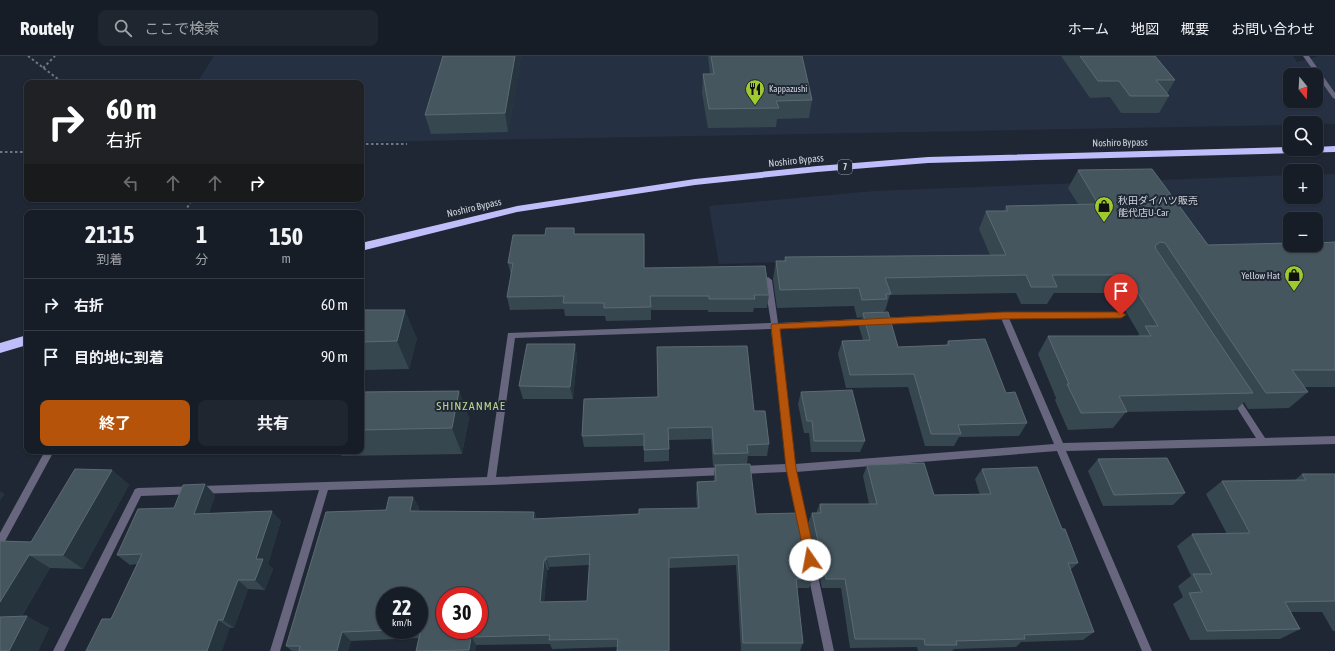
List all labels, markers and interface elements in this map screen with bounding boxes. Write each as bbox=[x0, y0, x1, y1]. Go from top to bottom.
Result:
search box bbox=[98, 10, 378, 46]
text: Routely bbox=[20, 17, 74, 39]
icon: search bbox=[112, 17, 134, 39]
text: ここで検索 bbox=[144, 20, 219, 37]
text: ホーム bbox=[1067, 21, 1109, 37]
text: 地図 bbox=[1131, 21, 1159, 37]
text: 概要 bbox=[1181, 21, 1209, 37]
text: お問い合わせ bbox=[1231, 21, 1315, 37]
north arrow bbox=[1283, 68, 1323, 108]
map controls bbox=[1283, 68, 1323, 252]
restaurant icon: Kappazushi bbox=[744, 78, 766, 106]
place label: Kappazushi bbox=[769, 84, 807, 94]
text: 60 m bbox=[106, 93, 156, 125]
icon: right bbox=[40, 96, 92, 148]
button: search bbox=[1283, 116, 1323, 156]
text: 右折 bbox=[106, 130, 142, 151]
street label: Noshiro Bypass bbox=[1092, 137, 1148, 148]
street label: Noshiro Bypass bbox=[768, 152, 825, 169]
road number: 7 bbox=[838, 160, 852, 174]
button: + bbox=[1283, 164, 1323, 204]
icon: left bbox=[120, 172, 142, 194]
icon: ahead bbox=[162, 172, 184, 194]
icon: ahead bbox=[204, 172, 226, 194]
icon: right bbox=[246, 172, 268, 194]
shop icon: 秋田ダイハツ販売 能代店U-Car bbox=[1093, 195, 1115, 223]
place label: 秋田ダイハツ販売 能代店U-Car bbox=[1118, 195, 1198, 218]
street label: Noshiro Bypass bbox=[446, 196, 503, 219]
button: − bbox=[1283, 212, 1323, 252]
text: 21:15 bbox=[85, 221, 134, 248]
text: 1 bbox=[196, 221, 207, 248]
text: 150 bbox=[269, 223, 303, 250]
text: m bbox=[281, 251, 291, 266]
text: 到着 bbox=[97, 252, 123, 267]
text: 分 bbox=[195, 252, 208, 267]
shop icon: Yellow Hat bbox=[1283, 264, 1305, 292]
place label: Yellow Hat bbox=[1241, 270, 1280, 281]
pin bbox=[1104, 274, 1138, 315]
icon: arrive bbox=[1110, 280, 1132, 302]
icon: right bbox=[40, 294, 62, 316]
text: 60 m bbox=[321, 296, 348, 313]
text: 右折 bbox=[74, 297, 104, 314]
icon: arrive bbox=[40, 346, 62, 368]
text: 90 m bbox=[321, 348, 348, 365]
text: 目的地に到着 bbox=[74, 349, 164, 366]
district label: SHINZANMAE bbox=[436, 399, 506, 413]
button: 終了 bbox=[40, 400, 190, 446]
button: 共有 bbox=[198, 400, 348, 446]
position arrow bbox=[789, 539, 831, 581]
speed limit sign: 30 bbox=[436, 587, 488, 639]
text: 22 bbox=[393, 596, 411, 619]
text: km/h bbox=[392, 617, 412, 628]

